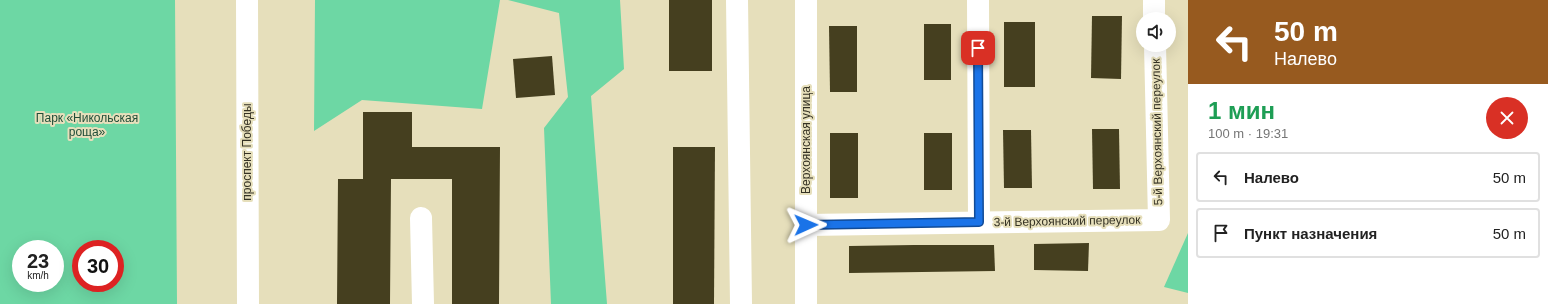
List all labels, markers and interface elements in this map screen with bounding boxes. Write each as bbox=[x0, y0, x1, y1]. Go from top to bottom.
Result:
map controls bbox=[1136, 12, 1176, 52]
button: sound bbox=[1136, 12, 1176, 52]
icon: left bbox=[1208, 16, 1260, 68]
text: 50 m bbox=[1274, 16, 1338, 47]
pin bbox=[961, 31, 995, 65]
icon: arrive bbox=[967, 37, 989, 59]
text: Налево bbox=[1274, 49, 1337, 69]
street label: 5-й Верхоянский переулок bbox=[1149, 58, 1165, 205]
street label: Верхоянская улица bbox=[799, 86, 813, 194]
text: 1 мин bbox=[1208, 97, 1275, 124]
button: close bbox=[1486, 97, 1528, 139]
street label: проспект Победы bbox=[240, 103, 254, 201]
park label: Парк «Никольская роща» bbox=[36, 111, 138, 139]
text: 100 m · 19:31 bbox=[1208, 126, 1288, 141]
icon: left bbox=[1210, 166, 1232, 188]
text: Налево bbox=[1244, 169, 1299, 186]
text: 50 m bbox=[1493, 169, 1526, 186]
position arrow bbox=[785, 204, 827, 246]
street label: 3-й Верхоянский переулок bbox=[994, 213, 1141, 229]
icon: arrive bbox=[1210, 222, 1232, 244]
text: Пункт назначения bbox=[1244, 225, 1377, 242]
text: 50 m bbox=[1493, 225, 1526, 242]
speed limit sign: 30 bbox=[72, 240, 124, 292]
text: 23 bbox=[27, 250, 49, 272]
text: km/h bbox=[27, 270, 49, 281]

